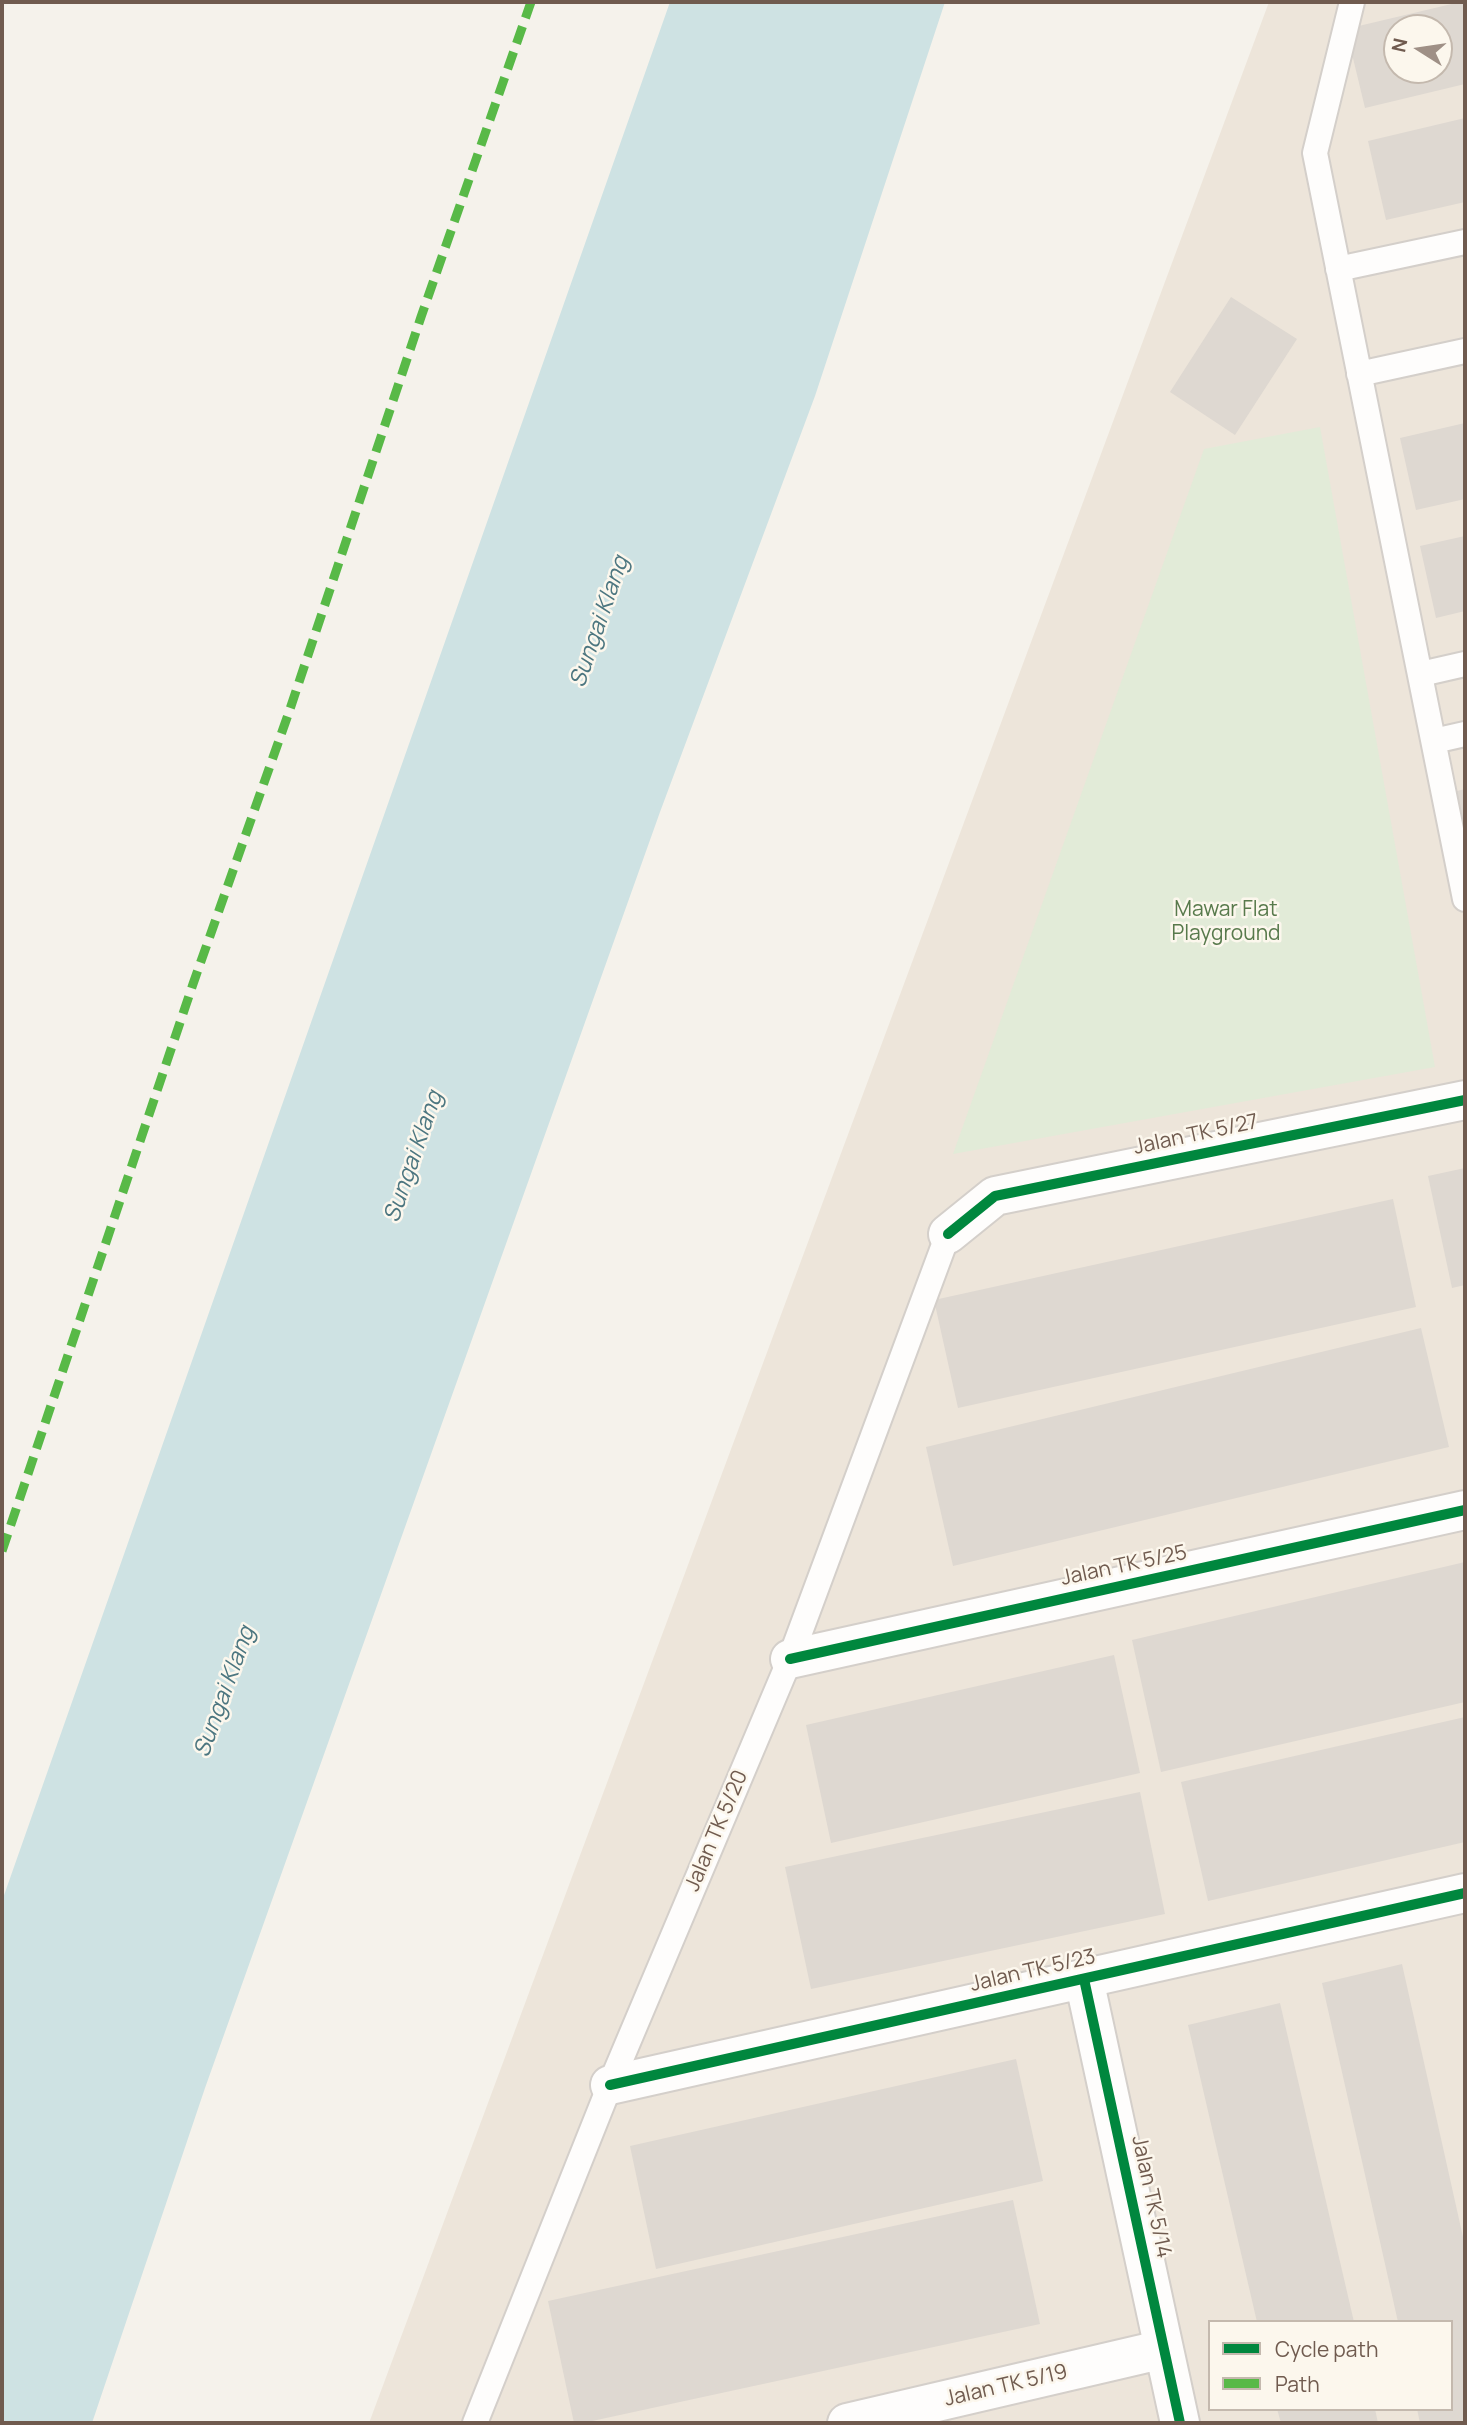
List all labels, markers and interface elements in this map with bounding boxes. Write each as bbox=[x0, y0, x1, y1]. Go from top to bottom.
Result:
north arrow bbox=[1383, 14, 1453, 84]
text: N bbox=[1385, 36, 1414, 54]
water label: Sungai Klang bbox=[565, 553, 635, 691]
park label: Mawar Flat Playground bbox=[1172, 897, 1280, 947]
water label: Sungai Klang bbox=[379, 1088, 449, 1226]
street label: Jalan TK 5/27 bbox=[1131, 1110, 1261, 1160]
street label: Jalan TK 5/25 bbox=[1059, 1540, 1189, 1592]
water label: Sungai Klang bbox=[189, 1623, 261, 1761]
street label: Jalan TK 5/20 bbox=[680, 1767, 754, 1895]
street label: Jalan TK 5/23 bbox=[968, 1944, 1098, 1998]
street label: Jalan TK 5/14 bbox=[1126, 2133, 1176, 2261]
legend bbox=[1208, 2320, 1453, 2411]
text: Cycle path bbox=[1275, 2335, 1378, 2363]
street label: Jalan TK 5/19 bbox=[942, 2360, 1070, 2412]
text: Path bbox=[1275, 2370, 1320, 2398]

